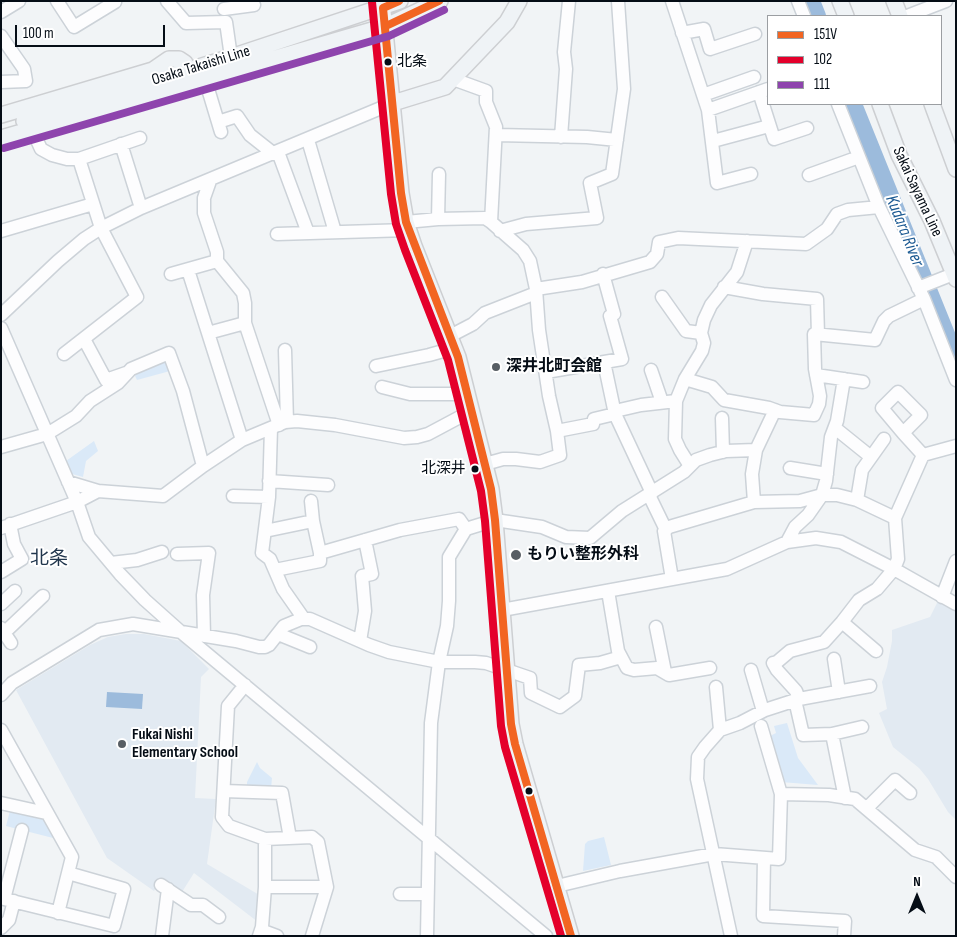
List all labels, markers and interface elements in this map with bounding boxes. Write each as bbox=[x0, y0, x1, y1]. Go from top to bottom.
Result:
scale bar bbox=[18, 15, 168, 47]
legend bbox=[767, 15, 942, 105]
text: 100 m bbox=[23, 24, 54, 43]
text: 151V bbox=[814, 25, 837, 44]
street label: Osaka Takaishi Line bbox=[150, 42, 252, 90]
text: 102 bbox=[814, 50, 832, 69]
place label: 北条 bbox=[397, 53, 427, 71]
marker: 北条 bbox=[383, 57, 393, 67]
text: 111 bbox=[814, 75, 830, 94]
street label: Sakai Sayama Line bbox=[888, 144, 946, 240]
water label: Kudara River bbox=[880, 192, 928, 270]
place label: 深井北町会館 bbox=[506, 357, 602, 377]
marker: 深井北町会館 bbox=[490, 361, 502, 373]
place label: 北深井 bbox=[421, 460, 466, 478]
marker: 北深井 bbox=[470, 464, 480, 474]
place label: もりい整形外科 bbox=[527, 545, 639, 565]
district label: 北条 bbox=[30, 548, 68, 570]
marker: もりい整形外科 bbox=[509, 548, 523, 562]
place label: Fukai Nishi Elementary School bbox=[132, 725, 238, 763]
marker: Fukai Nishi Elementary School bbox=[116, 738, 128, 750]
unlabelled marker bbox=[524, 786, 534, 796]
north arrow bbox=[892, 872, 942, 922]
text: N bbox=[913, 873, 921, 890]

